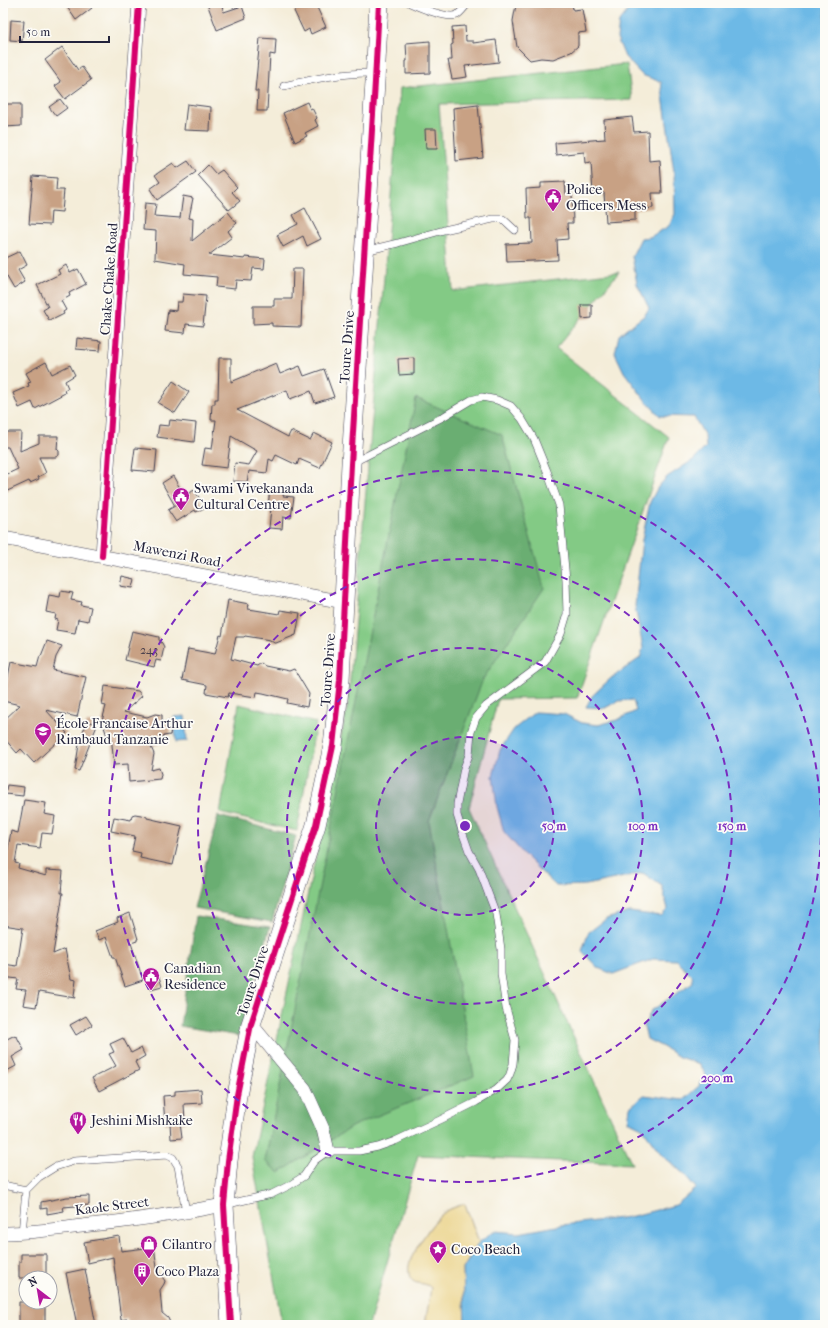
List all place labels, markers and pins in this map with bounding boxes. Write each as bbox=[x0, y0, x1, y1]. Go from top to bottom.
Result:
place label: Police Officers Mess bbox=[566, 181, 646, 214]
public building icon: Police Officers Mess bbox=[543, 187, 563, 212]
place label: Swami Vivekananda Cultural Centre bbox=[194, 480, 314, 513]
public building icon: Swami Vivekananda Cultural Centre bbox=[171, 486, 191, 511]
place label: École Francaise Arthur Rimbaud Tanzanie bbox=[56, 714, 193, 748]
school or university icon: École Francaise Arthur Rimbaud Tanzanie bbox=[33, 721, 53, 746]
centre of rings bbox=[458, 819, 472, 833]
place label: Canadian Residence bbox=[164, 960, 226, 993]
public building icon: Canadian Residence bbox=[141, 966, 161, 991]
restaurant icon: Jeshini Mishkake bbox=[68, 1110, 88, 1135]
place label: Jeshini Mishkake bbox=[90, 1112, 193, 1129]
shop icon: Cilantro bbox=[139, 1234, 159, 1259]
place label: Cilantro bbox=[162, 1236, 212, 1253]
place icon: Coco Beach bbox=[428, 1239, 448, 1264]
place label: Coco Beach bbox=[451, 1241, 520, 1258]
building icon: Coco Plaza bbox=[132, 1261, 152, 1286]
place label: Coco Plaza bbox=[155, 1263, 220, 1280]

